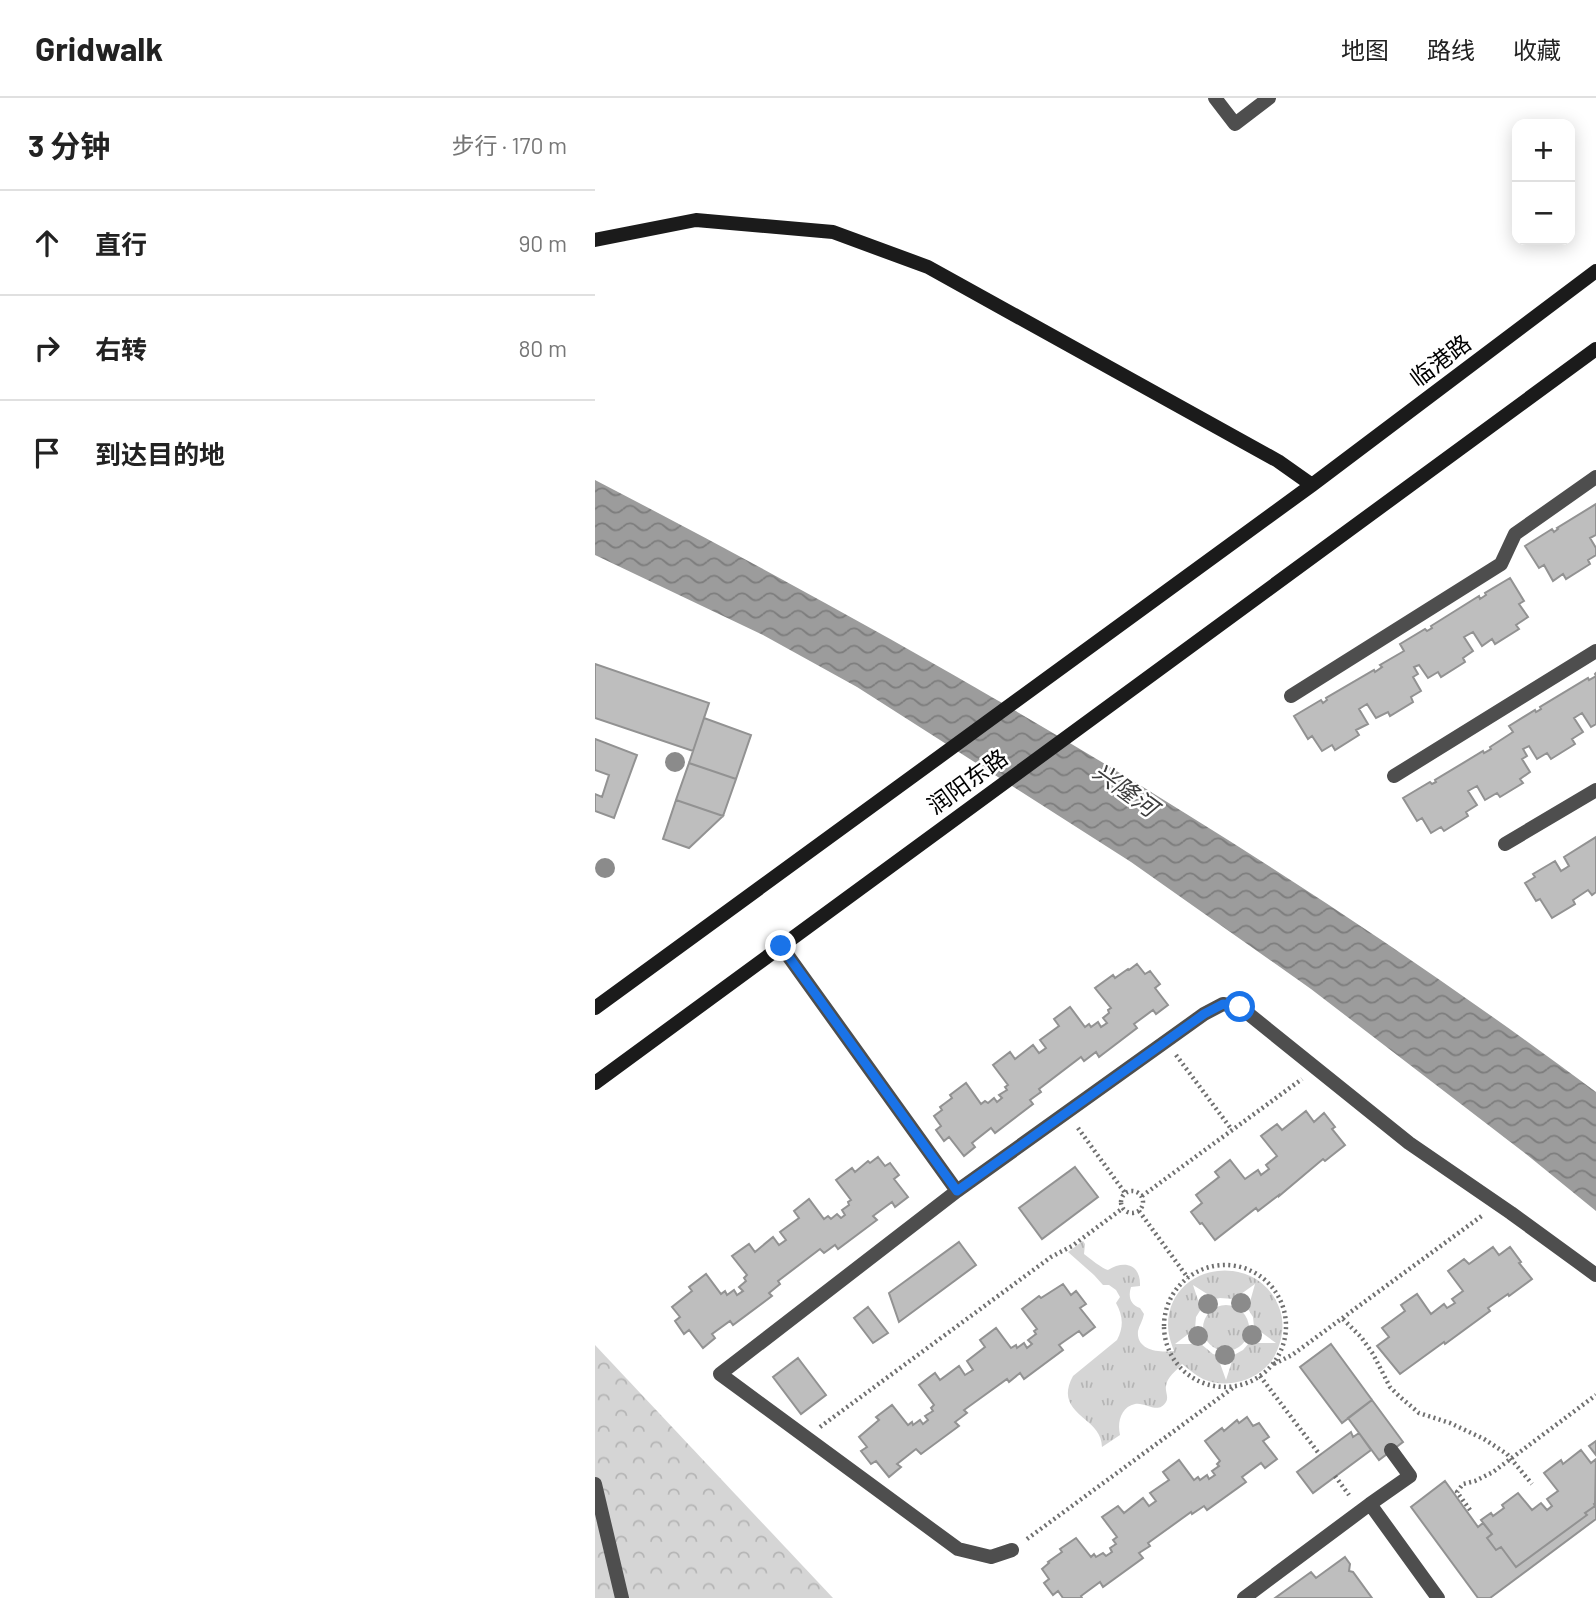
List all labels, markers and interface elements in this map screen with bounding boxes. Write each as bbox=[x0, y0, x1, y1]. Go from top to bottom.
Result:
text: Gridwalk bbox=[35, 28, 163, 68]
text: 地图 bbox=[1341, 35, 1389, 64]
text: 路线 bbox=[1427, 35, 1475, 64]
text: 收藏 bbox=[1513, 35, 1561, 64]
map controls bbox=[1512, 119, 1575, 245]
button: + bbox=[1512, 119, 1575, 182]
text: 3 分钟 bbox=[28, 127, 110, 163]
text: 步行 · 170 m bbox=[451, 131, 567, 159]
button: − bbox=[1512, 182, 1575, 245]
icon: ahead bbox=[28, 224, 66, 262]
text: 直行 bbox=[95, 228, 147, 259]
text: 90 m bbox=[518, 229, 567, 257]
street label: 临港路 bbox=[1404, 328, 1476, 392]
icon: right bbox=[28, 329, 66, 367]
text: 右转 bbox=[95, 333, 147, 364]
text: 80 m bbox=[518, 334, 567, 362]
icon: arrive bbox=[28, 434, 66, 472]
text: 到达目的地 bbox=[95, 438, 225, 469]
street label: 润阳东路 bbox=[922, 743, 1012, 819]
water label: 兴隆河 bbox=[1088, 756, 1167, 824]
route end bbox=[765, 930, 796, 961]
route start bbox=[1224, 991, 1255, 1022]

